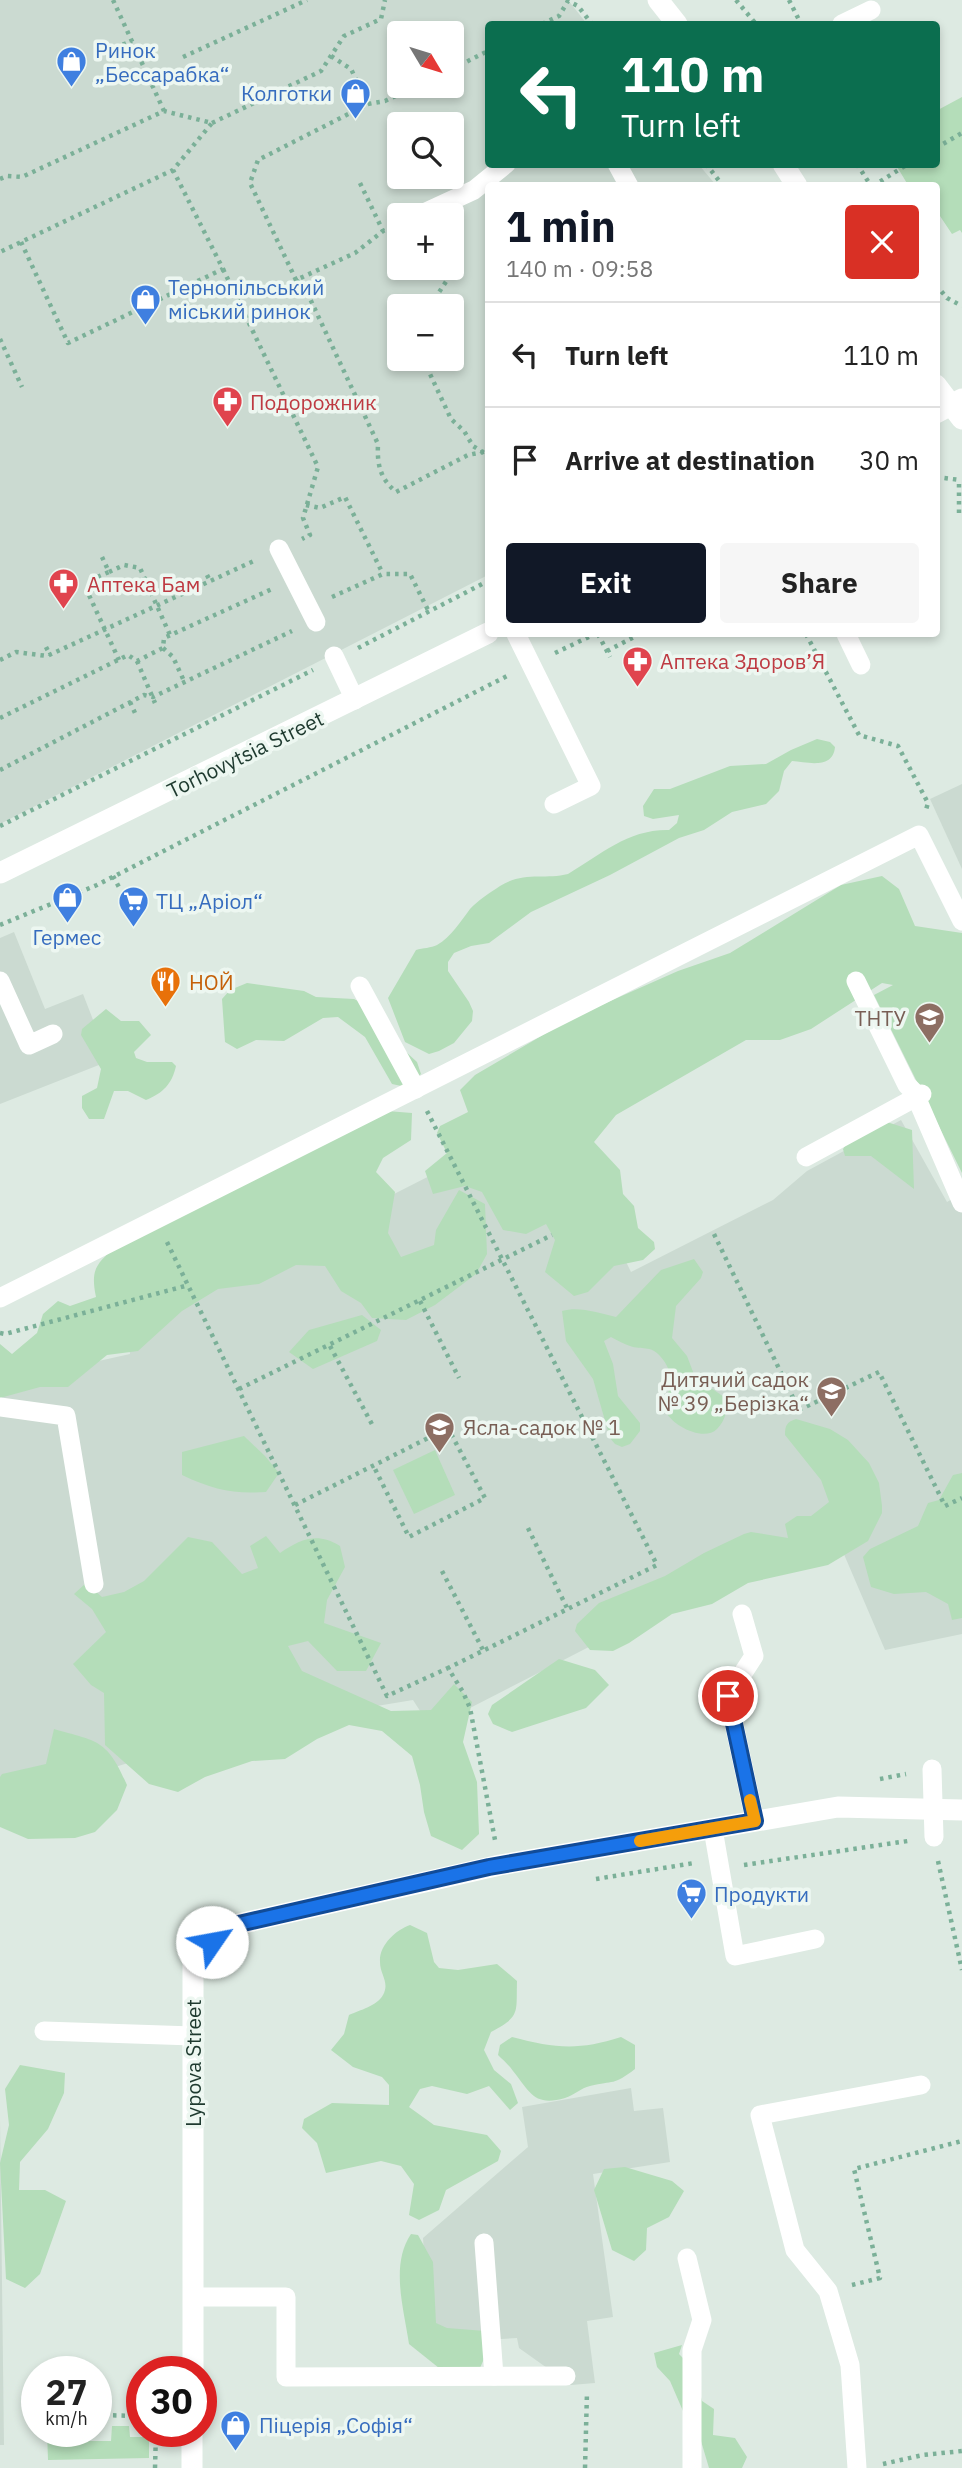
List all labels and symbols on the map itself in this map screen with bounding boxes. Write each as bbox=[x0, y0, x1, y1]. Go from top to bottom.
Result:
north arrow bbox=[387, 21, 464, 98]
place label: Ринок „Бессарабка“ bbox=[95, 36, 230, 88]
shop icon: Ринок „Бессарабка“ bbox=[55, 45, 89, 89]
shop icon: Колготки bbox=[338, 76, 372, 120]
place label: Колготки bbox=[241, 79, 332, 107]
place label: Тернопільський міський ринок bbox=[168, 273, 324, 325]
shop icon: Тернопільський міський ринок bbox=[128, 282, 162, 326]
pharmacy icon: Подорожник bbox=[210, 385, 244, 429]
place label: Подорожник bbox=[250, 388, 377, 416]
pharmacy icon: Аптека Бам bbox=[47, 567, 81, 611]
place label: Аптека Бам bbox=[87, 570, 200, 598]
pharmacy icon: Аптека Здоров’Я bbox=[620, 644, 654, 688]
place label: Аптека Здоров’Я bbox=[660, 647, 825, 675]
street label: Torhovytsia Street bbox=[162, 704, 328, 804]
shop icon: Гермес bbox=[50, 880, 84, 924]
supermarket icon: ТЦ „Аріол“ bbox=[116, 884, 150, 928]
place label: ТЦ „Аріол“ bbox=[156, 887, 263, 915]
place label: Гермес bbox=[33, 923, 101, 951]
restaurant icon: НОЙ bbox=[149, 965, 183, 1009]
place label: НОЙ bbox=[189, 968, 234, 996]
school or university icon: ТНТУ bbox=[912, 1001, 946, 1045]
place label: ТНТУ bbox=[854, 1004, 907, 1032]
place label: Дитячий садок № 39 „Берізка“ bbox=[657, 1365, 809, 1417]
school or university icon: Дитячий садок № 39 „Берізка“ bbox=[815, 1374, 849, 1418]
school or university icon: Ясла-садок № 1 bbox=[423, 1410, 457, 1454]
place label: Ясла-садок № 1 bbox=[463, 1413, 621, 1441]
pin bbox=[698, 1666, 758, 1726]
supermarket icon: Продукти bbox=[674, 1877, 708, 1921]
place label: Продукти bbox=[714, 1880, 809, 1908]
position arrow bbox=[175, 1905, 249, 1979]
street label: Lypova Street bbox=[179, 1999, 207, 2127]
speed limit sign: 30 bbox=[126, 2356, 217, 2447]
shop icon: Піцерія „Софія“ bbox=[219, 2408, 253, 2452]
place label: Піцерія „Софія“ bbox=[259, 2411, 413, 2439]

